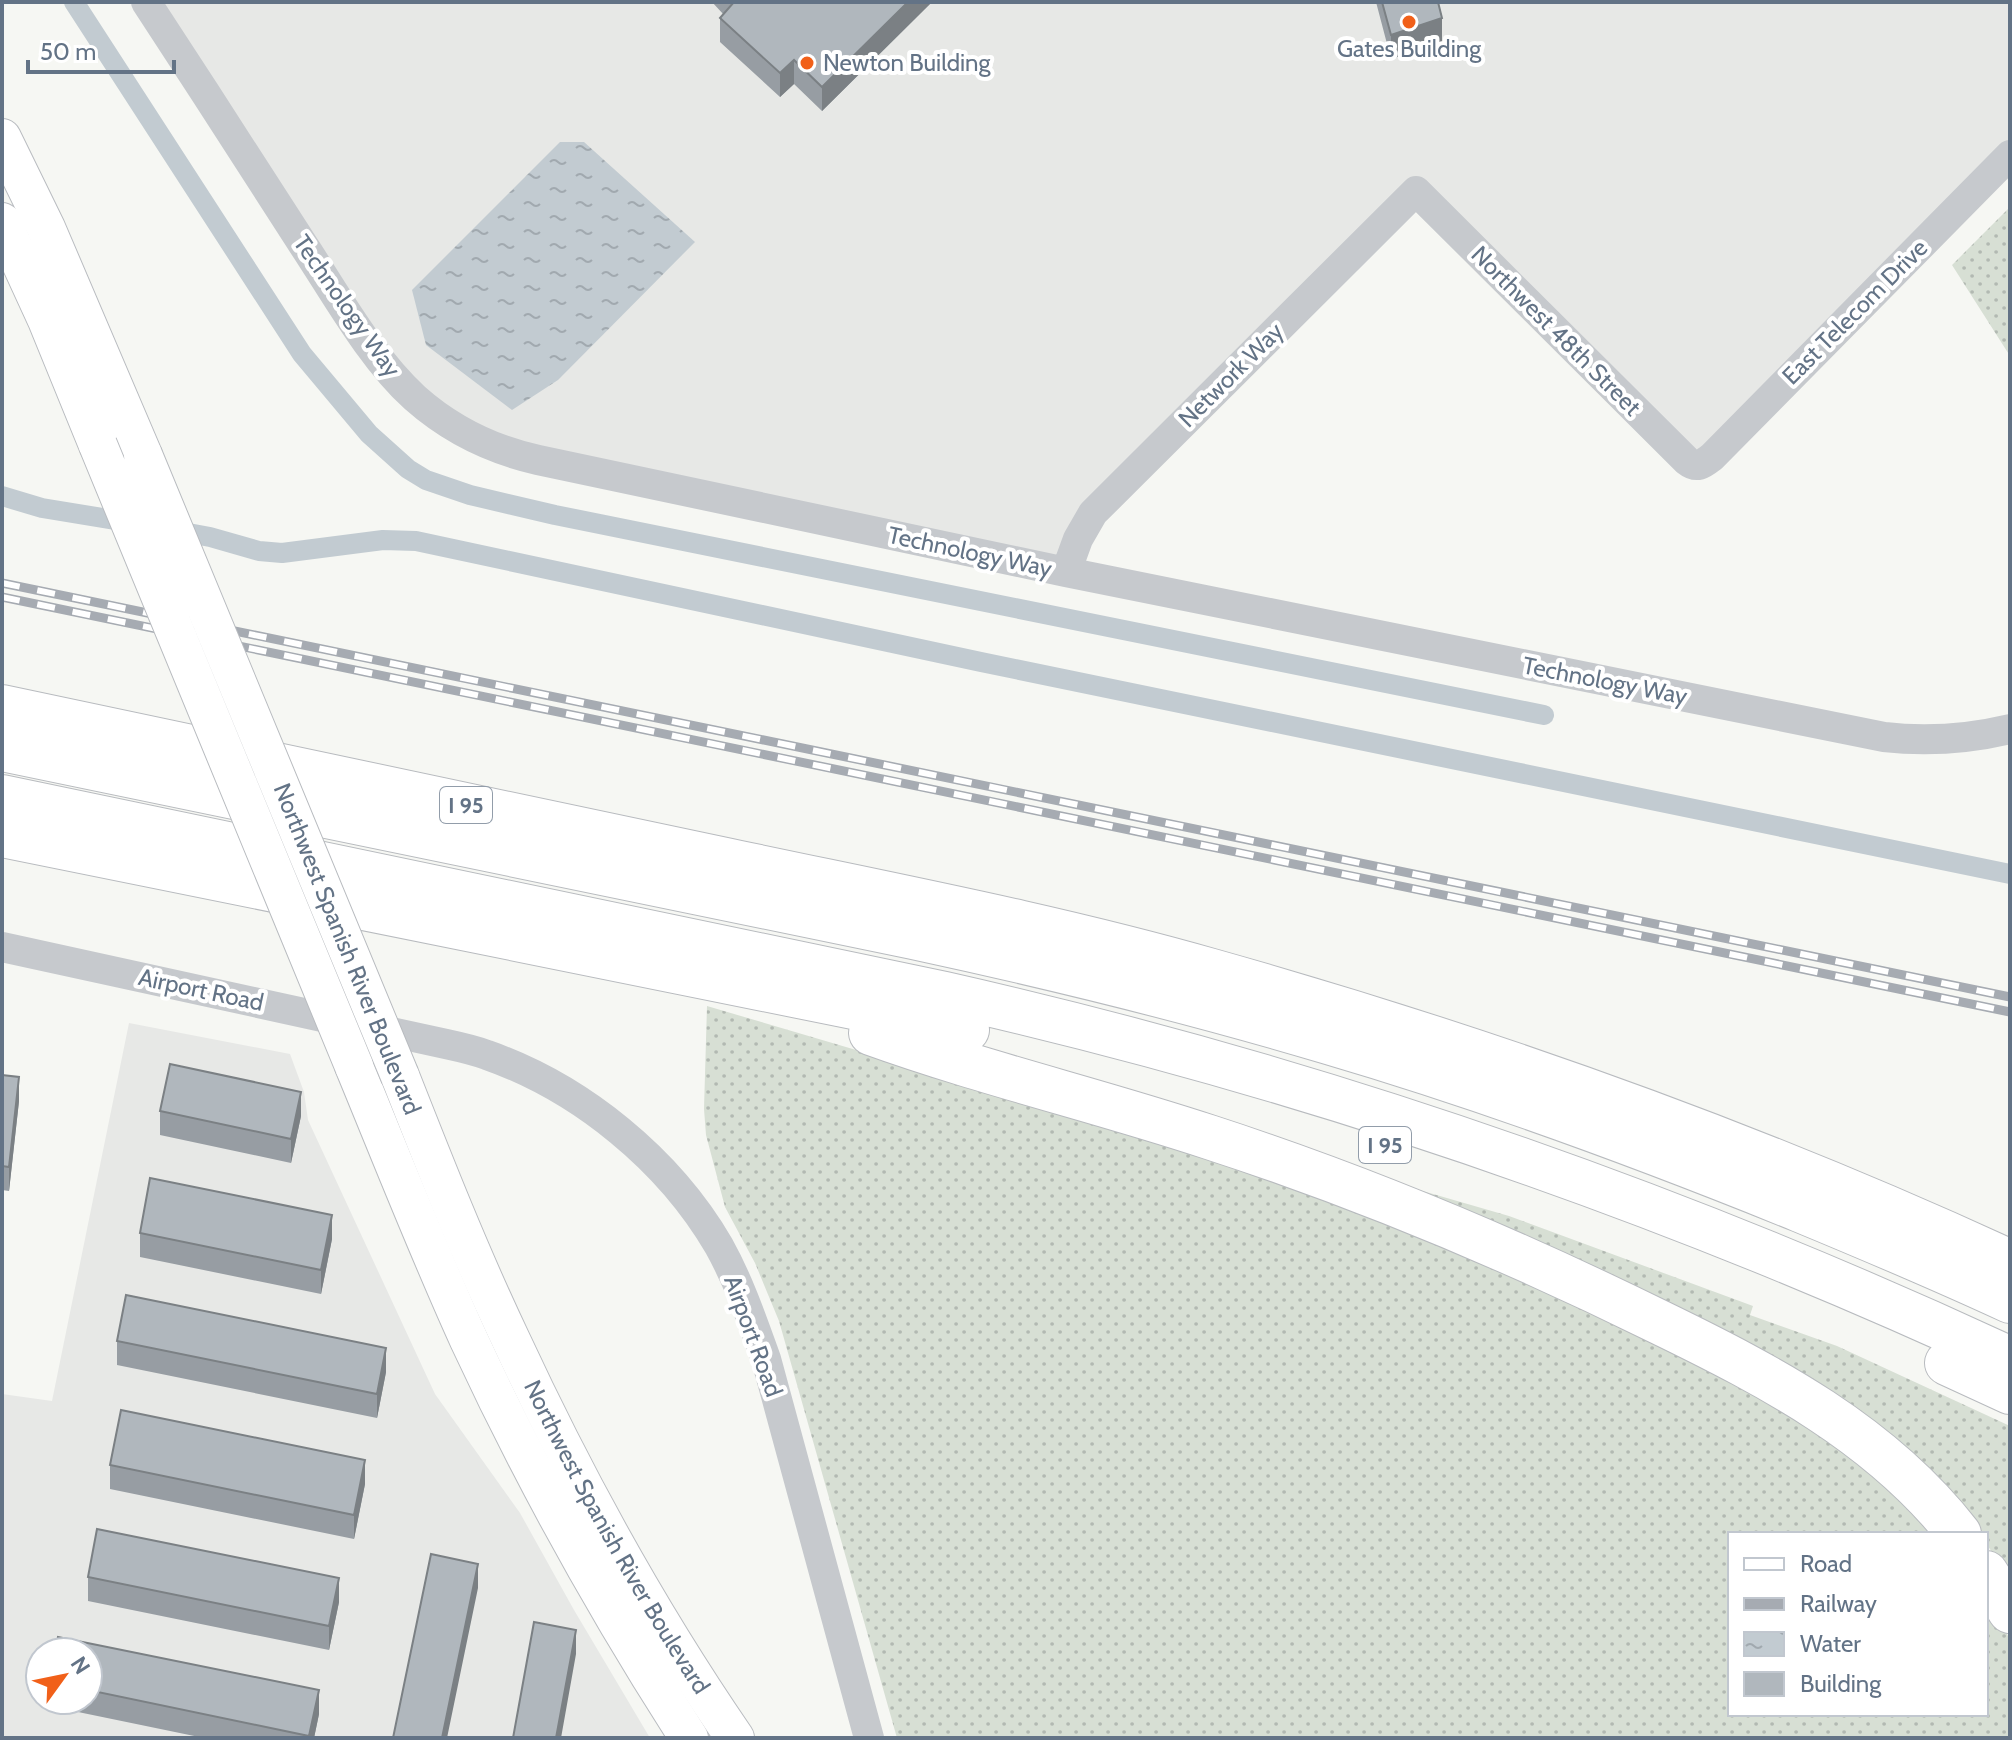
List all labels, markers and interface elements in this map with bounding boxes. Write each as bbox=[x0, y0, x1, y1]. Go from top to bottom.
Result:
marker: Gates Building bbox=[1400, 13, 1418, 31]
scale bar bbox=[28, 24, 174, 74]
place label: Gates Building bbox=[1337, 34, 1482, 63]
text: 50 m bbox=[40, 37, 96, 66]
place label: Newton Building bbox=[823, 48, 991, 77]
marker: Newton Building bbox=[798, 54, 816, 72]
street label: Technology Way bbox=[288, 229, 407, 382]
street label: East Telecom Drive bbox=[1776, 233, 1933, 390]
street label: Northwest 48th Street bbox=[1466, 240, 1647, 421]
street label: Network Way bbox=[1172, 316, 1289, 433]
street label: Technology Way bbox=[885, 520, 1055, 583]
street label: Technology Way bbox=[1520, 650, 1690, 711]
street label: Northwest Spanish River Boulevard bbox=[268, 779, 427, 1119]
road number: I 95 bbox=[440, 787, 492, 823]
street label: Airport Road bbox=[136, 962, 266, 1017]
road number: I 95 bbox=[1359, 1127, 1411, 1163]
street label: Airport Road bbox=[718, 1271, 789, 1401]
street label: Northwest Spanish River Boulevard bbox=[518, 1375, 716, 1699]
legend bbox=[1728, 1532, 1988, 1716]
text: Road bbox=[1800, 1549, 1852, 1578]
text: Railway bbox=[1800, 1589, 1877, 1618]
text: Water bbox=[1800, 1629, 1861, 1658]
north arrow bbox=[24, 1636, 104, 1716]
text: N bbox=[65, 1652, 96, 1679]
text: Building bbox=[1800, 1669, 1882, 1698]

